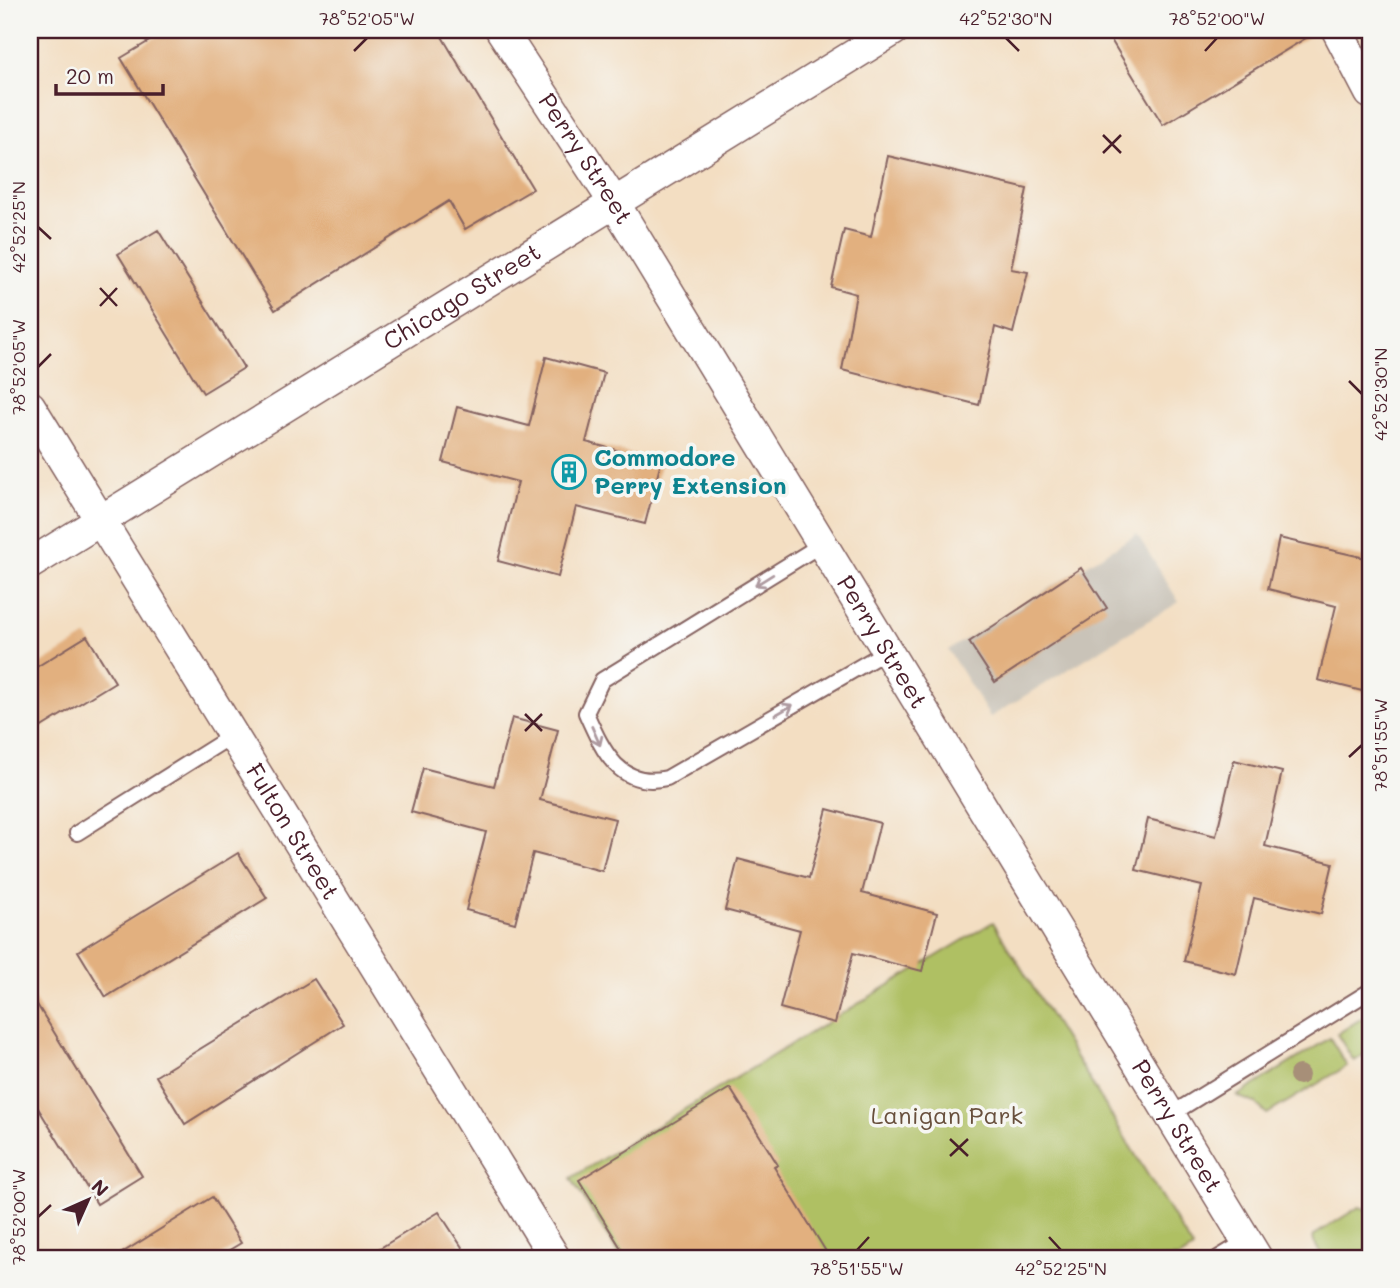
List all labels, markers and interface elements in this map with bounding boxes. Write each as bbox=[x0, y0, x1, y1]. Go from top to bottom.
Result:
text: 78°52'05"W bbox=[319, 6, 415, 30]
text: 42°52'30"N bbox=[959, 6, 1053, 30]
text: 78°52'00"W bbox=[1169, 6, 1265, 30]
scale bar bbox=[56, 52, 163, 96]
text: 20 m bbox=[66, 62, 114, 89]
street label: Perry Street bbox=[533, 87, 641, 229]
text: 42°52'25"N bbox=[6, 181, 30, 273]
street label: Chicago Street bbox=[377, 235, 546, 356]
text: 78°52'05"W bbox=[6, 319, 30, 415]
text: 42°52'30"N bbox=[1368, 347, 1392, 441]
place label: Commodore Perry Extension bbox=[594, 441, 787, 500]
building icon: Commodore Perry Extension bbox=[550, 453, 588, 491]
street label: Perry Street bbox=[831, 569, 935, 714]
one-way arrow bbox=[754, 573, 774, 587]
text: 78°51'55"W bbox=[1368, 698, 1392, 792]
one-way arrow bbox=[774, 703, 794, 717]
one-way arrow bbox=[590, 725, 603, 746]
street label: Fulton Street bbox=[240, 757, 347, 905]
street label: Perry Street bbox=[1126, 1053, 1230, 1198]
park label: Lanigan Park bbox=[871, 1099, 1023, 1130]
north arrow bbox=[52, 1166, 122, 1236]
text: 78°52'00"W bbox=[6, 1169, 30, 1265]
text: N bbox=[86, 1174, 114, 1202]
text: 78°51'55"W bbox=[810, 1256, 904, 1280]
text: 42°52'25"N bbox=[1015, 1256, 1107, 1280]

